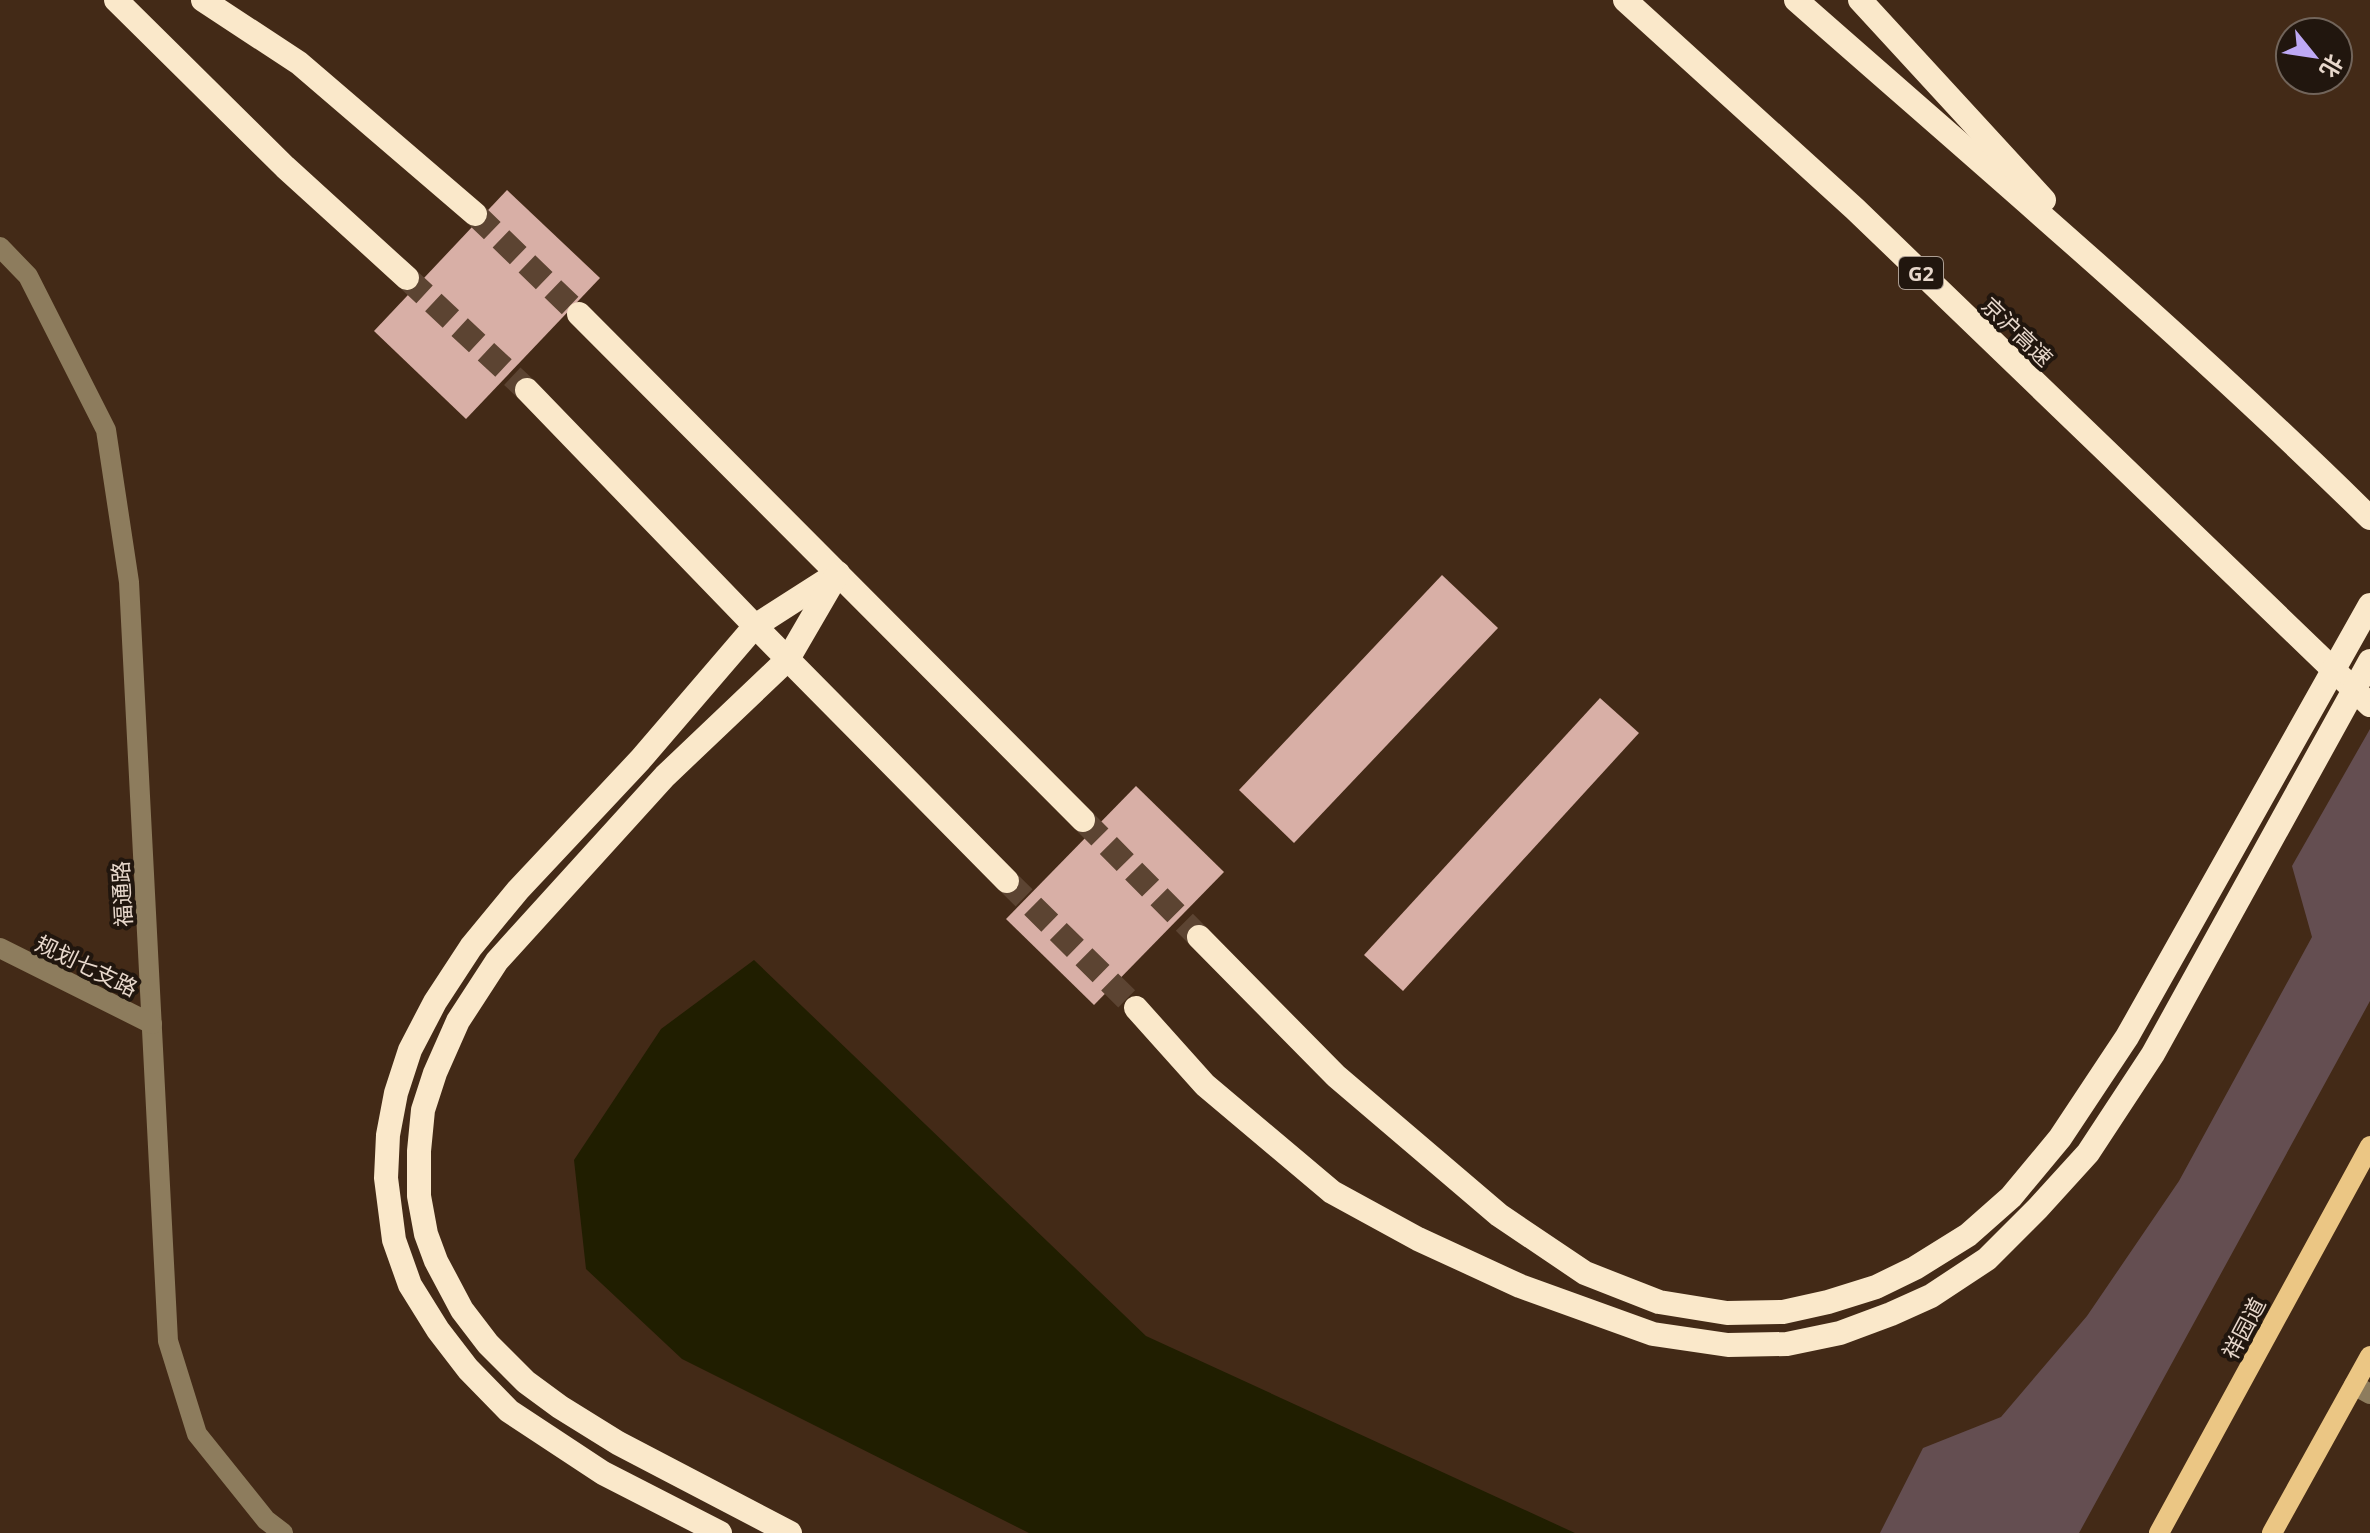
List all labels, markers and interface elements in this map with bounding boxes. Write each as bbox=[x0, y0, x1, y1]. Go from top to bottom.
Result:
north arrow bbox=[2274, 16, 2354, 96]
text: 北 bbox=[2314, 49, 2351, 84]
road number: G2 bbox=[1899, 257, 1943, 289]
street label: 京沪高速 bbox=[1976, 290, 2060, 372]
street label: 福通路 bbox=[104, 860, 138, 928]
street label: 规划七支路 bbox=[31, 927, 143, 1003]
street label: 祥园道 bbox=[2214, 1292, 2272, 1364]

